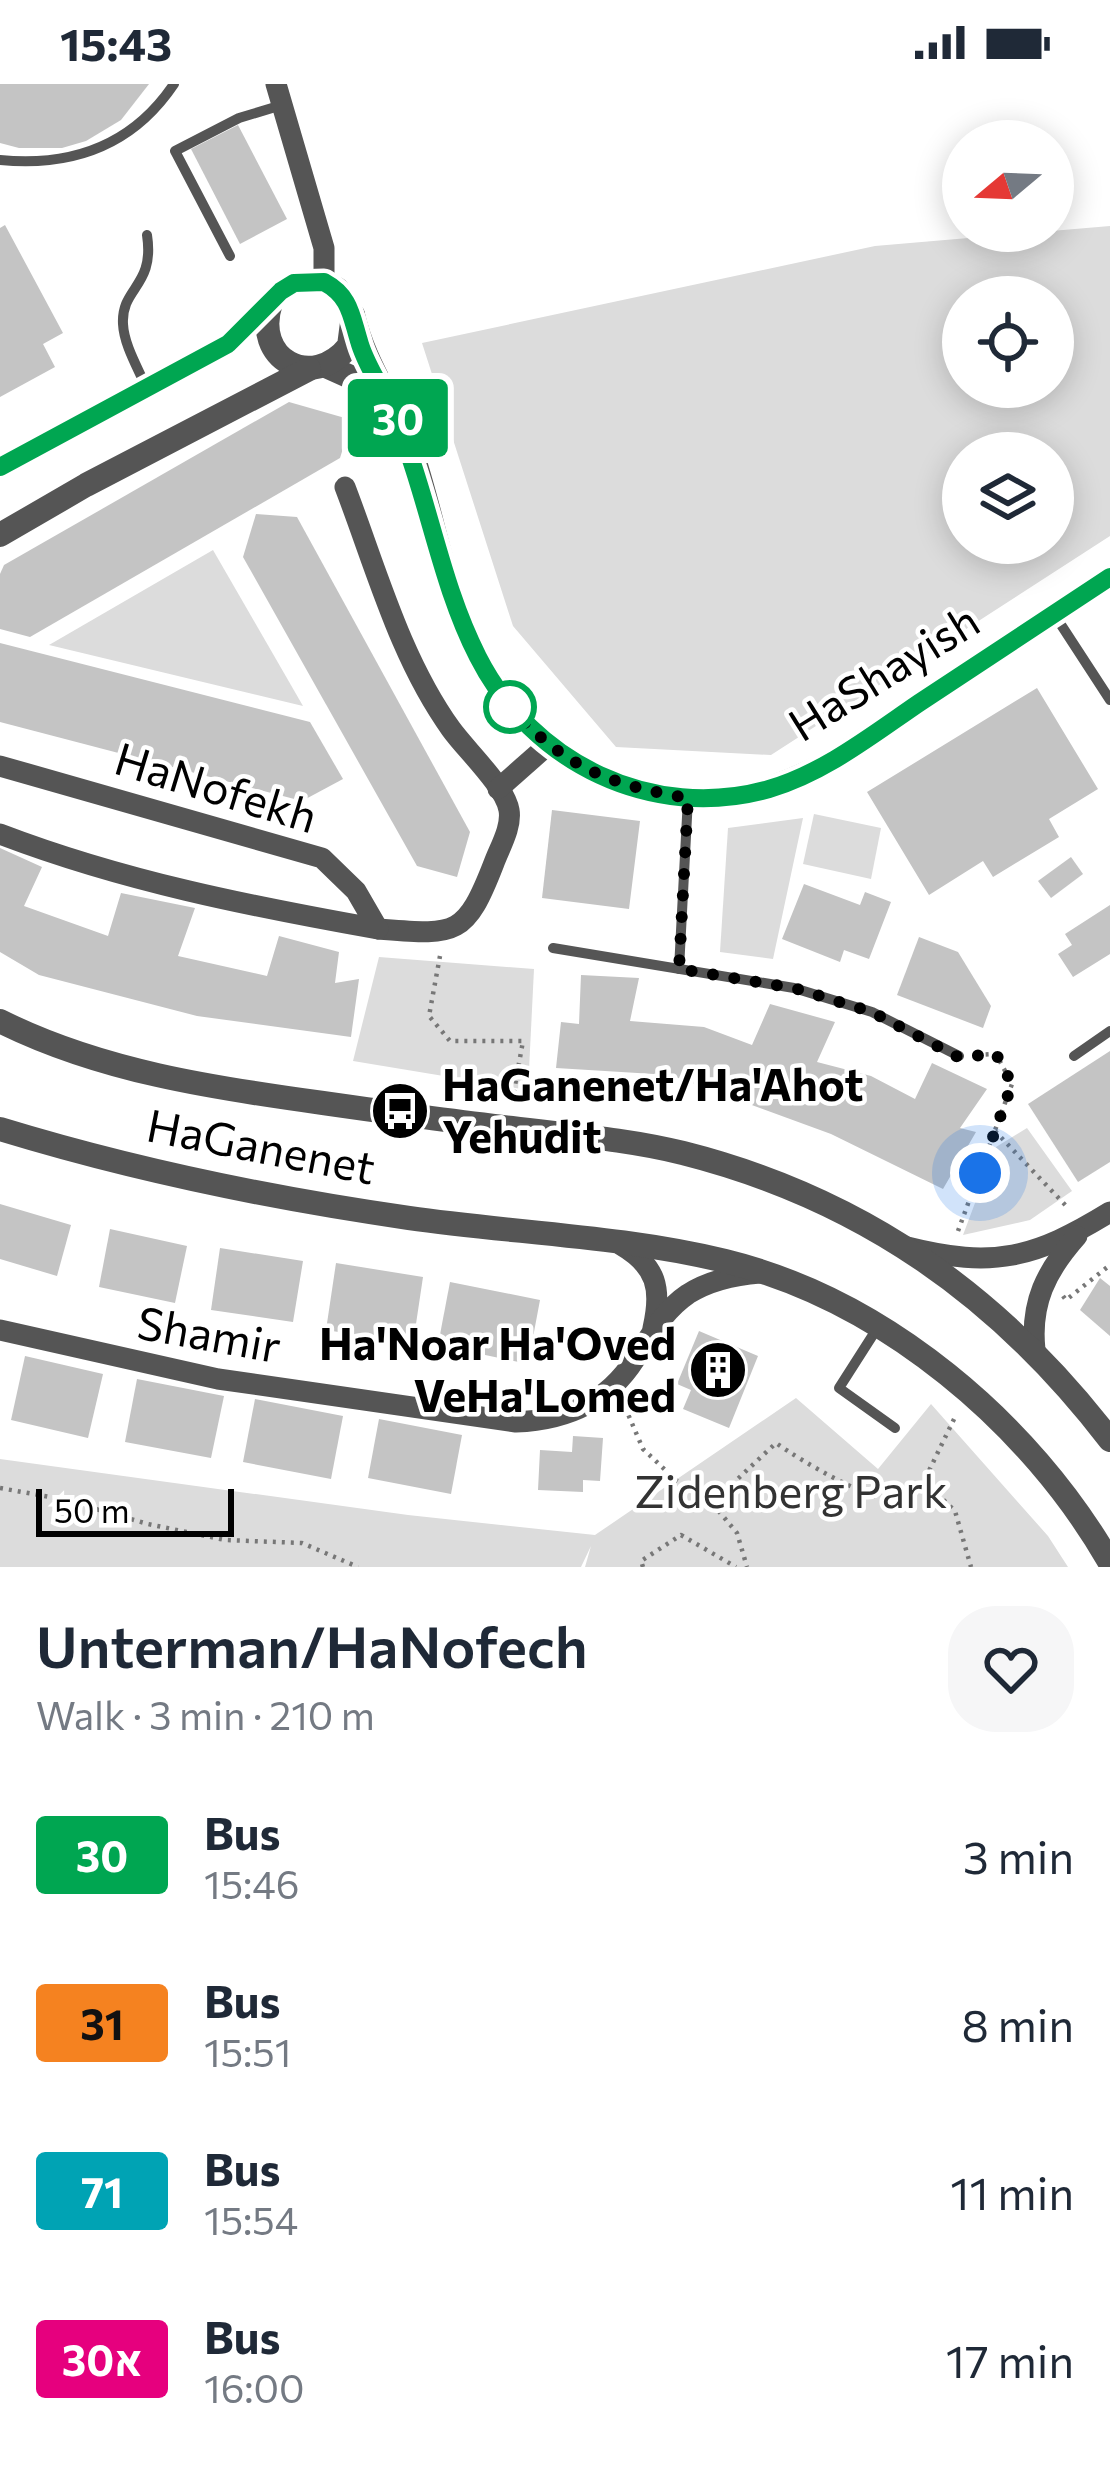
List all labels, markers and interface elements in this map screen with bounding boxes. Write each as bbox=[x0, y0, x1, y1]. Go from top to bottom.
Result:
text: 15:43 bbox=[60, 15, 172, 70]
north arrow bbox=[942, 120, 1074, 252]
map controls bbox=[942, 120, 1074, 564]
button: locate bbox=[942, 276, 1074, 408]
line badge: 30 bbox=[344, 379, 452, 457]
text: 30 bbox=[372, 392, 424, 444]
button: layers bbox=[942, 432, 1074, 564]
street label: HaShayish bbox=[778, 591, 988, 751]
unlabelled marker bbox=[485, 682, 535, 732]
street label: HaNofekh bbox=[109, 729, 324, 842]
place label: HaGanenet/Ha'Ahot Yehudit bbox=[442, 1055, 864, 1162]
bus stop icon: HaGanenet/Ha'Ahot Yehudit bbox=[369, 1080, 431, 1142]
street label: HaGanenet bbox=[143, 1096, 380, 1194]
your location bbox=[950, 1143, 1010, 1203]
street label: Shamir bbox=[133, 1293, 285, 1372]
place label: Ha'Noar Ha'Oved VeHa'Lomed bbox=[319, 1314, 676, 1421]
building icon: Ha'Noar Ha'Oved VeHa'Lomed bbox=[687, 1339, 749, 1401]
park label: Zidenberg Park bbox=[635, 1462, 947, 1517]
scale bar bbox=[36, 1483, 234, 1536]
text: 50 m bbox=[54, 1489, 130, 1530]
button: heart bbox=[948, 1606, 1074, 1732]
text: Unterman/HaNofech bbox=[36, 1610, 588, 1680]
text: Walk · 3 min · 210 m bbox=[36, 1690, 375, 1738]
text: Bus bbox=[204, 1804, 280, 1859]
text: 3 min bbox=[963, 1828, 1074, 1883]
text: 30 bbox=[76, 1829, 128, 1881]
text: 15:46 bbox=[204, 1859, 299, 1907]
text: Bus bbox=[204, 1972, 280, 2027]
text: 8 min bbox=[961, 1996, 1074, 2051]
text: 31 bbox=[80, 1997, 124, 2049]
text: 15:51 bbox=[204, 2027, 291, 2075]
text: Bus bbox=[204, 2140, 280, 2195]
text: 11 min bbox=[950, 2164, 1074, 2219]
text: 71 bbox=[81, 2165, 123, 2217]
text: 15:54 bbox=[204, 2195, 298, 2243]
text: Bus bbox=[204, 2308, 280, 2363]
text: 17 min bbox=[946, 2332, 1074, 2387]
text: 30א bbox=[62, 2333, 142, 2385]
text: 16:00 bbox=[204, 2363, 304, 2411]

